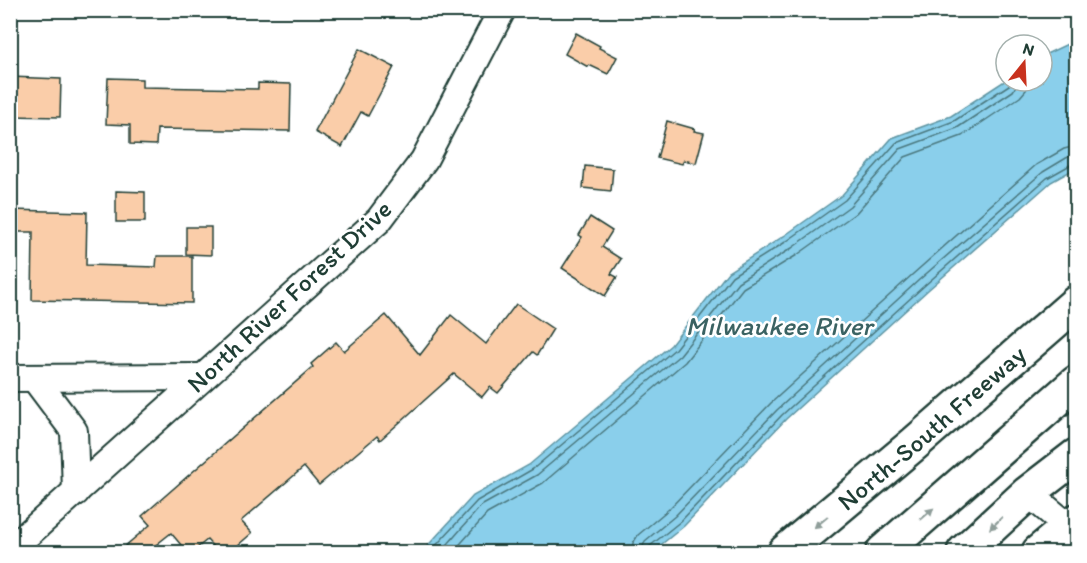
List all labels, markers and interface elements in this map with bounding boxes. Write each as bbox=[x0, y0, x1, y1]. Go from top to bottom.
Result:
north arrow bbox=[994, 33, 1054, 93]
text: N bbox=[1020, 39, 1037, 60]
street label: North River Forest Drive bbox=[180, 193, 398, 399]
water label: Milwaukee River bbox=[686, 309, 875, 342]
street label: North-South Freeway bbox=[831, 338, 1032, 517]
one-way arrow bbox=[919, 508, 934, 521]
one-way arrow bbox=[814, 515, 829, 528]
one-way arrow bbox=[989, 515, 1003, 529]

